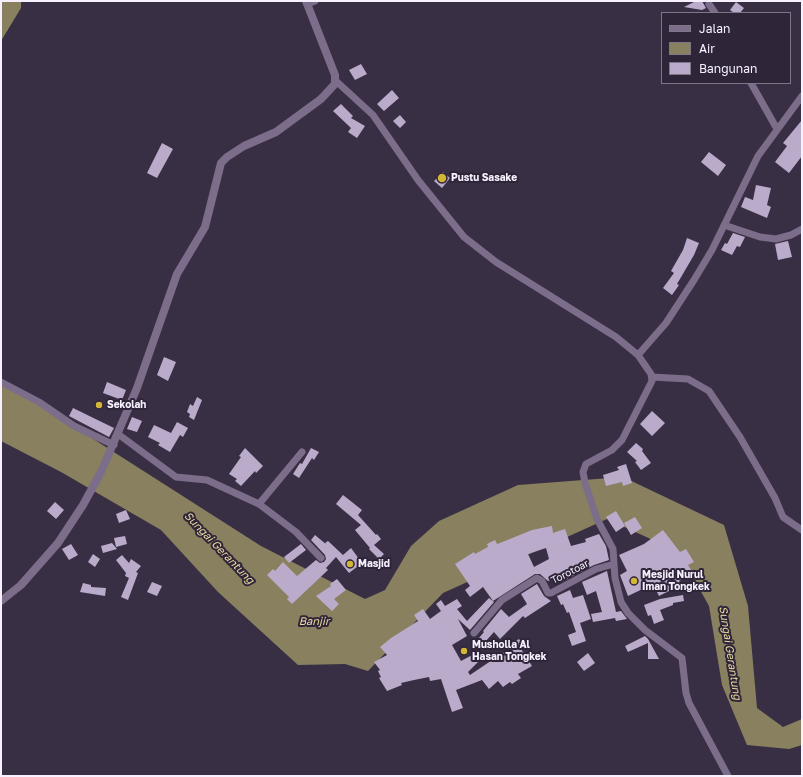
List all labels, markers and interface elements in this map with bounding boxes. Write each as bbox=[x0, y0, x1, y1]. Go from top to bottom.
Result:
legend bbox=[661, 12, 791, 84]
text: Jalan bbox=[699, 21, 730, 36]
text: Air bbox=[699, 41, 715, 56]
text: Bangunan bbox=[699, 61, 757, 76]
marker: Pustu Sasake bbox=[436, 172, 448, 184]
place label: Pustu Sasake bbox=[451, 172, 517, 184]
place label: Sekolah bbox=[107, 399, 146, 411]
marker: Sekolah bbox=[94, 400, 104, 410]
water label: Sungai Gerantung bbox=[181, 509, 257, 587]
street label: Torotoar bbox=[549, 557, 591, 587]
place label: Masjid bbox=[358, 558, 390, 570]
marker: Masjid bbox=[345, 559, 355, 569]
place label: Mesjid Nurul Iman Tongkek bbox=[642, 569, 710, 592]
marker: Mesjid Nurul Iman Tongkek bbox=[629, 576, 639, 586]
water label: Sungai Gerantung bbox=[716, 605, 744, 701]
water label: Banjir bbox=[299, 615, 329, 629]
place label: Musholla Al Hasan Tongkek bbox=[472, 639, 547, 662]
marker: Musholla Al Hasan Tongkek bbox=[459, 646, 469, 656]

